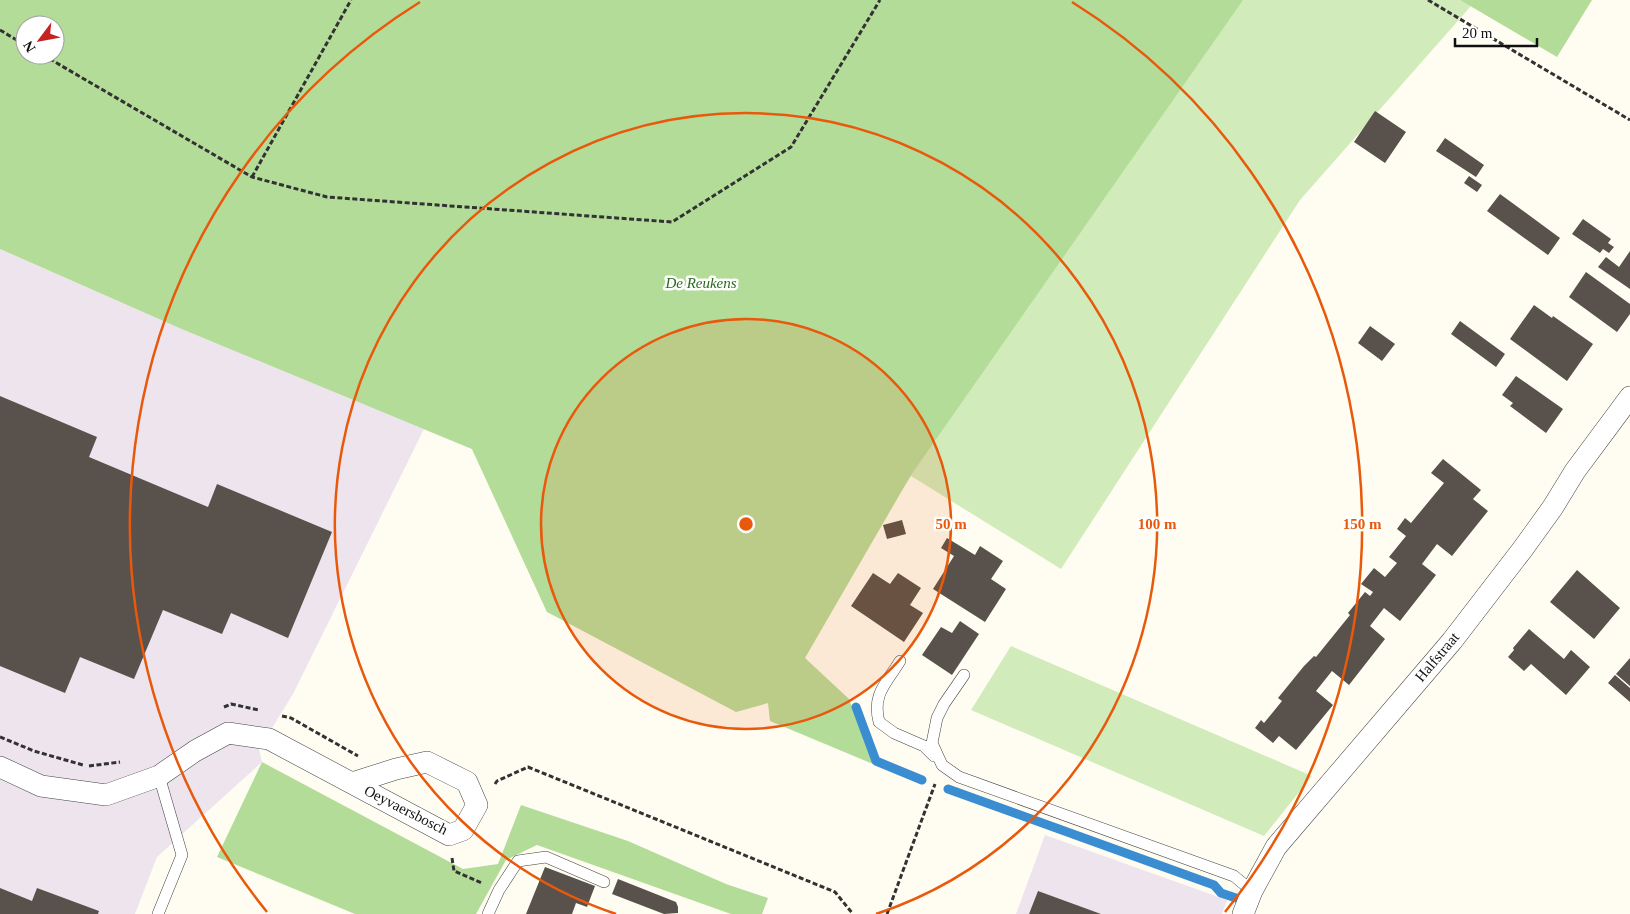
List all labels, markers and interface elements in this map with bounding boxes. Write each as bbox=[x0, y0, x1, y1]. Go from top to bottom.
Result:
north arrow bbox=[15, 15, 65, 65]
scale bar bbox=[1455, 15, 1538, 47]
text: 20 m bbox=[1462, 25, 1493, 41]
text: N bbox=[20, 38, 38, 55]
park label: De Reukens bbox=[664, 275, 737, 291]
centre of rings bbox=[737, 515, 755, 533]
text: 50 m bbox=[935, 516, 967, 532]
text: 100 m bbox=[1138, 516, 1177, 532]
text: 150 m bbox=[1343, 516, 1382, 532]
street label: Halfstraat bbox=[1412, 629, 1463, 685]
street label: Oeyvaersbosch bbox=[362, 782, 451, 838]

